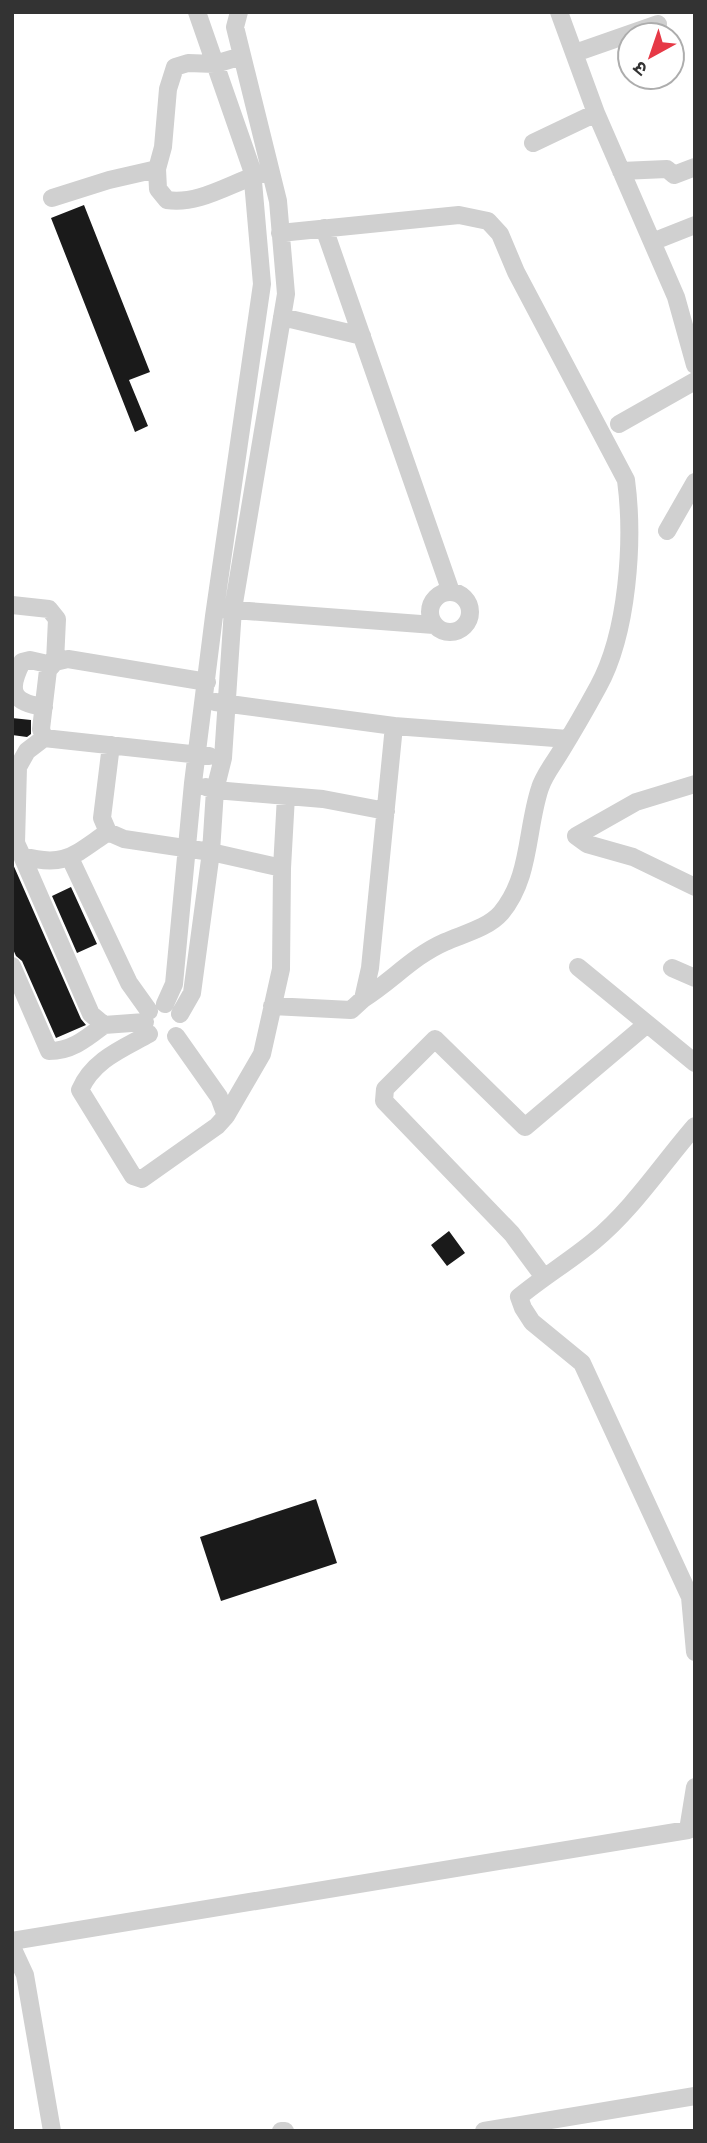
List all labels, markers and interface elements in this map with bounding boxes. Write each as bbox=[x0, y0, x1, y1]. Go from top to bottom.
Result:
north arrow bbox=[616, 21, 686, 91]
text: उ bbox=[628, 56, 652, 81]

